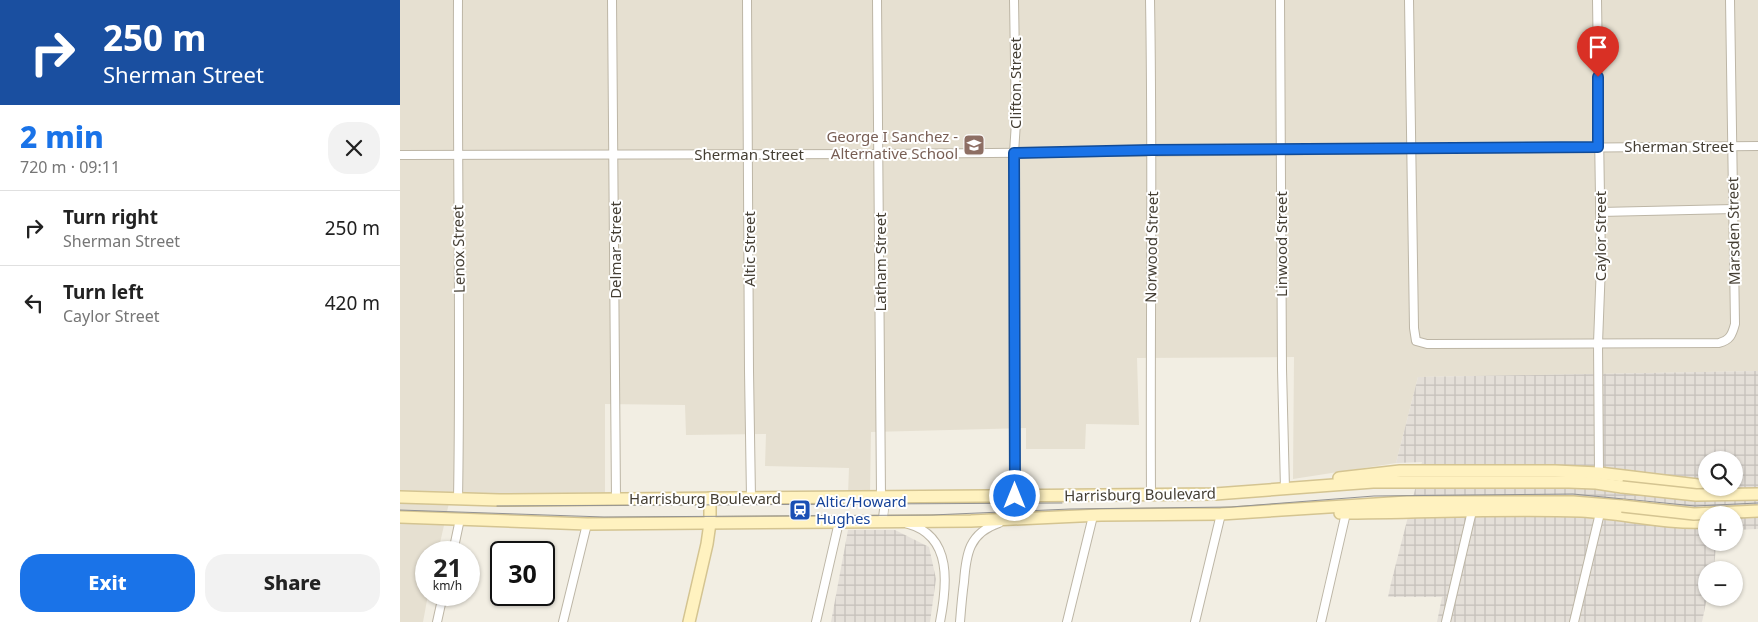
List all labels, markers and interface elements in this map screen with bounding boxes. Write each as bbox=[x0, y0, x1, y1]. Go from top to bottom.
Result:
text: 250 m bbox=[103, 14, 206, 61]
icon: right bbox=[20, 20, 85, 85]
pin bbox=[1577, 26, 1619, 77]
icon: arrive bbox=[1584, 33, 1612, 61]
street label: Clifton Street bbox=[1005, 36, 1025, 129]
text: Sherman Street bbox=[103, 59, 264, 89]
text: 2 min bbox=[20, 116, 104, 157]
button: close bbox=[328, 122, 380, 174]
place label: George I Sanchez - Alternative School bbox=[826, 126, 958, 163]
school or university icon: George I Sanchez - Alternative School bbox=[962, 133, 986, 157]
street label: Sherman Street bbox=[1624, 136, 1734, 156]
street label: Sherman Street bbox=[694, 144, 804, 164]
text: 720 m · 09:11 bbox=[20, 156, 120, 178]
street label: Marsden Street bbox=[1722, 176, 1744, 285]
street label: Norwood Street bbox=[1140, 190, 1162, 303]
street label: Linwood Street bbox=[1271, 190, 1291, 297]
street label: Caylor Street bbox=[1590, 190, 1610, 281]
street label: Delmar Street bbox=[605, 201, 625, 299]
text: Turn right bbox=[63, 204, 158, 230]
street label: Lenox Street bbox=[447, 204, 469, 293]
street label: Altic Street bbox=[739, 211, 759, 287]
street label: Latham Street bbox=[870, 212, 890, 312]
icon: right bbox=[20, 214, 48, 242]
text: 250 m bbox=[325, 215, 380, 241]
text: Sherman Street bbox=[63, 230, 180, 252]
text: Turn left bbox=[63, 279, 144, 305]
icon: left bbox=[20, 289, 48, 317]
text: 420 m bbox=[325, 290, 380, 316]
text: Caylor Street bbox=[63, 305, 160, 327]
map controls bbox=[1698, 451, 1743, 606]
button: search bbox=[1698, 451, 1743, 496]
position arrow bbox=[988, 469, 1040, 521]
street label: Harrisburg Boulevard bbox=[1064, 483, 1216, 505]
street label: Harrisburg Boulevard bbox=[629, 488, 781, 508]
place label: Altic/Howard Hughes bbox=[816, 491, 907, 528]
station icon: Altic/Howard Hughes bbox=[788, 498, 812, 522]
button: + bbox=[1698, 506, 1743, 551]
speed limit sign: 30 bbox=[490, 541, 555, 606]
text: 21 bbox=[433, 550, 462, 584]
button: Exit bbox=[20, 554, 195, 612]
button: Share bbox=[205, 554, 380, 612]
button: − bbox=[1698, 561, 1743, 606]
text: km/h bbox=[433, 577, 462, 594]

